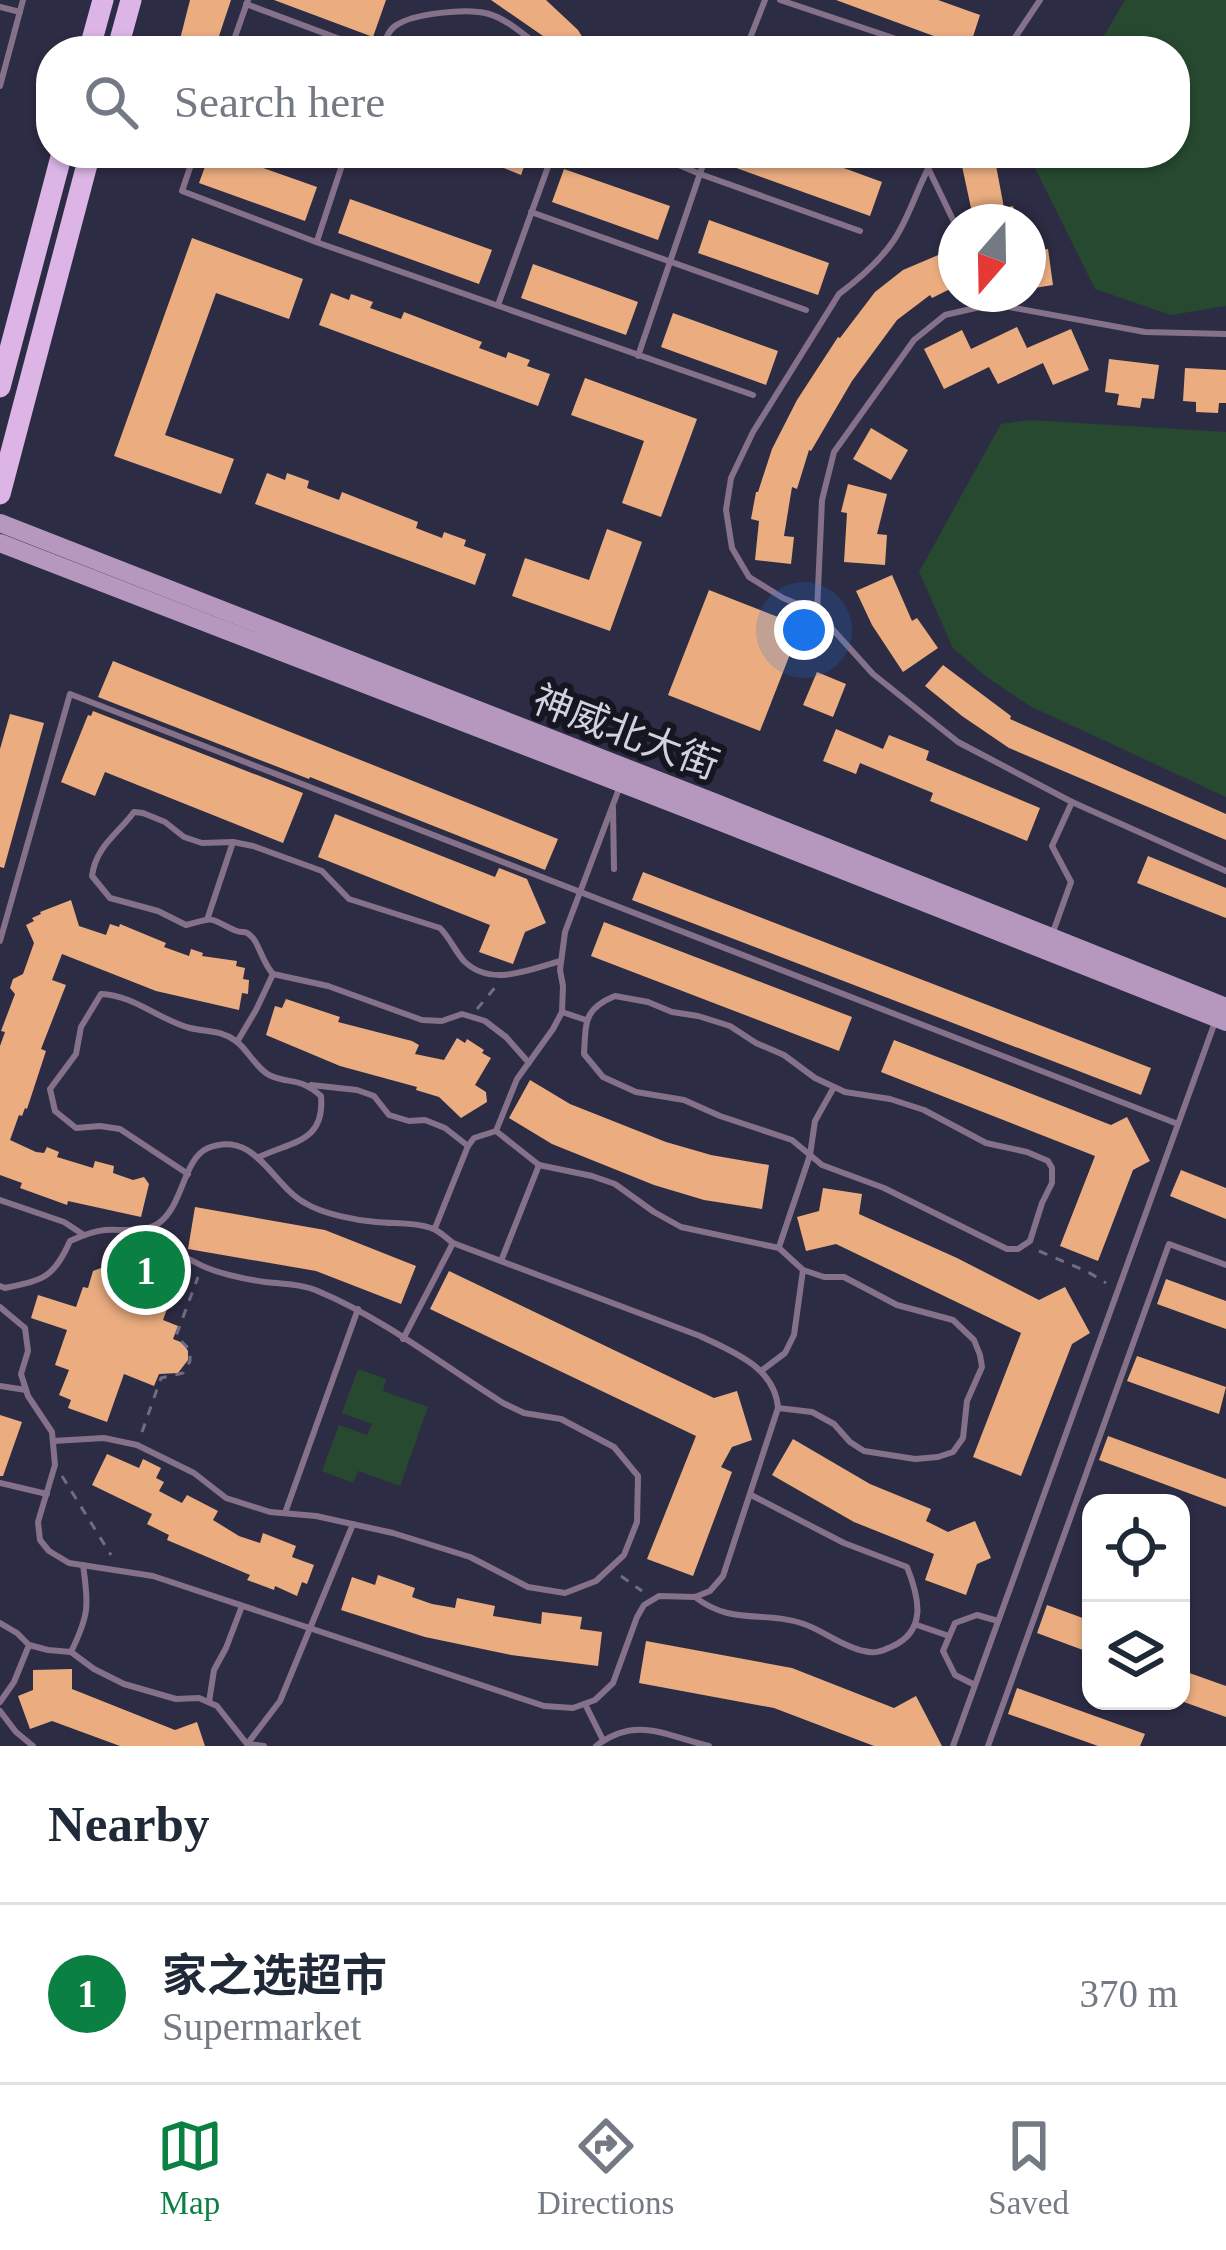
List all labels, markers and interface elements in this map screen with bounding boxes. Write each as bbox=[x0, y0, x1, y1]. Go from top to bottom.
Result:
search box bbox=[36, 36, 1190, 168]
icon: search bbox=[78, 69, 144, 135]
text: Search here bbox=[174, 77, 385, 127]
north arrow bbox=[938, 204, 1046, 312]
your location bbox=[774, 600, 834, 660]
street label: 神威北大街 bbox=[527, 677, 725, 787]
pin: 1 bbox=[107, 1225, 185, 1315]
map controls bbox=[1082, 1494, 1190, 1710]
button: locate bbox=[1082, 1494, 1190, 1602]
button: layers bbox=[1082, 1602, 1190, 1710]
text: Nearby bbox=[48, 1796, 209, 1852]
text: 家之选超市 bbox=[162, 1951, 387, 2001]
text: 1 bbox=[77, 1972, 97, 2015]
text: 370 m bbox=[1079, 1972, 1178, 2015]
text: Supermarket bbox=[162, 2005, 361, 2048]
tab: Map bbox=[157, 2113, 223, 2222]
tab: Directions bbox=[537, 2113, 674, 2222]
tab: Saved bbox=[988, 2113, 1069, 2222]

